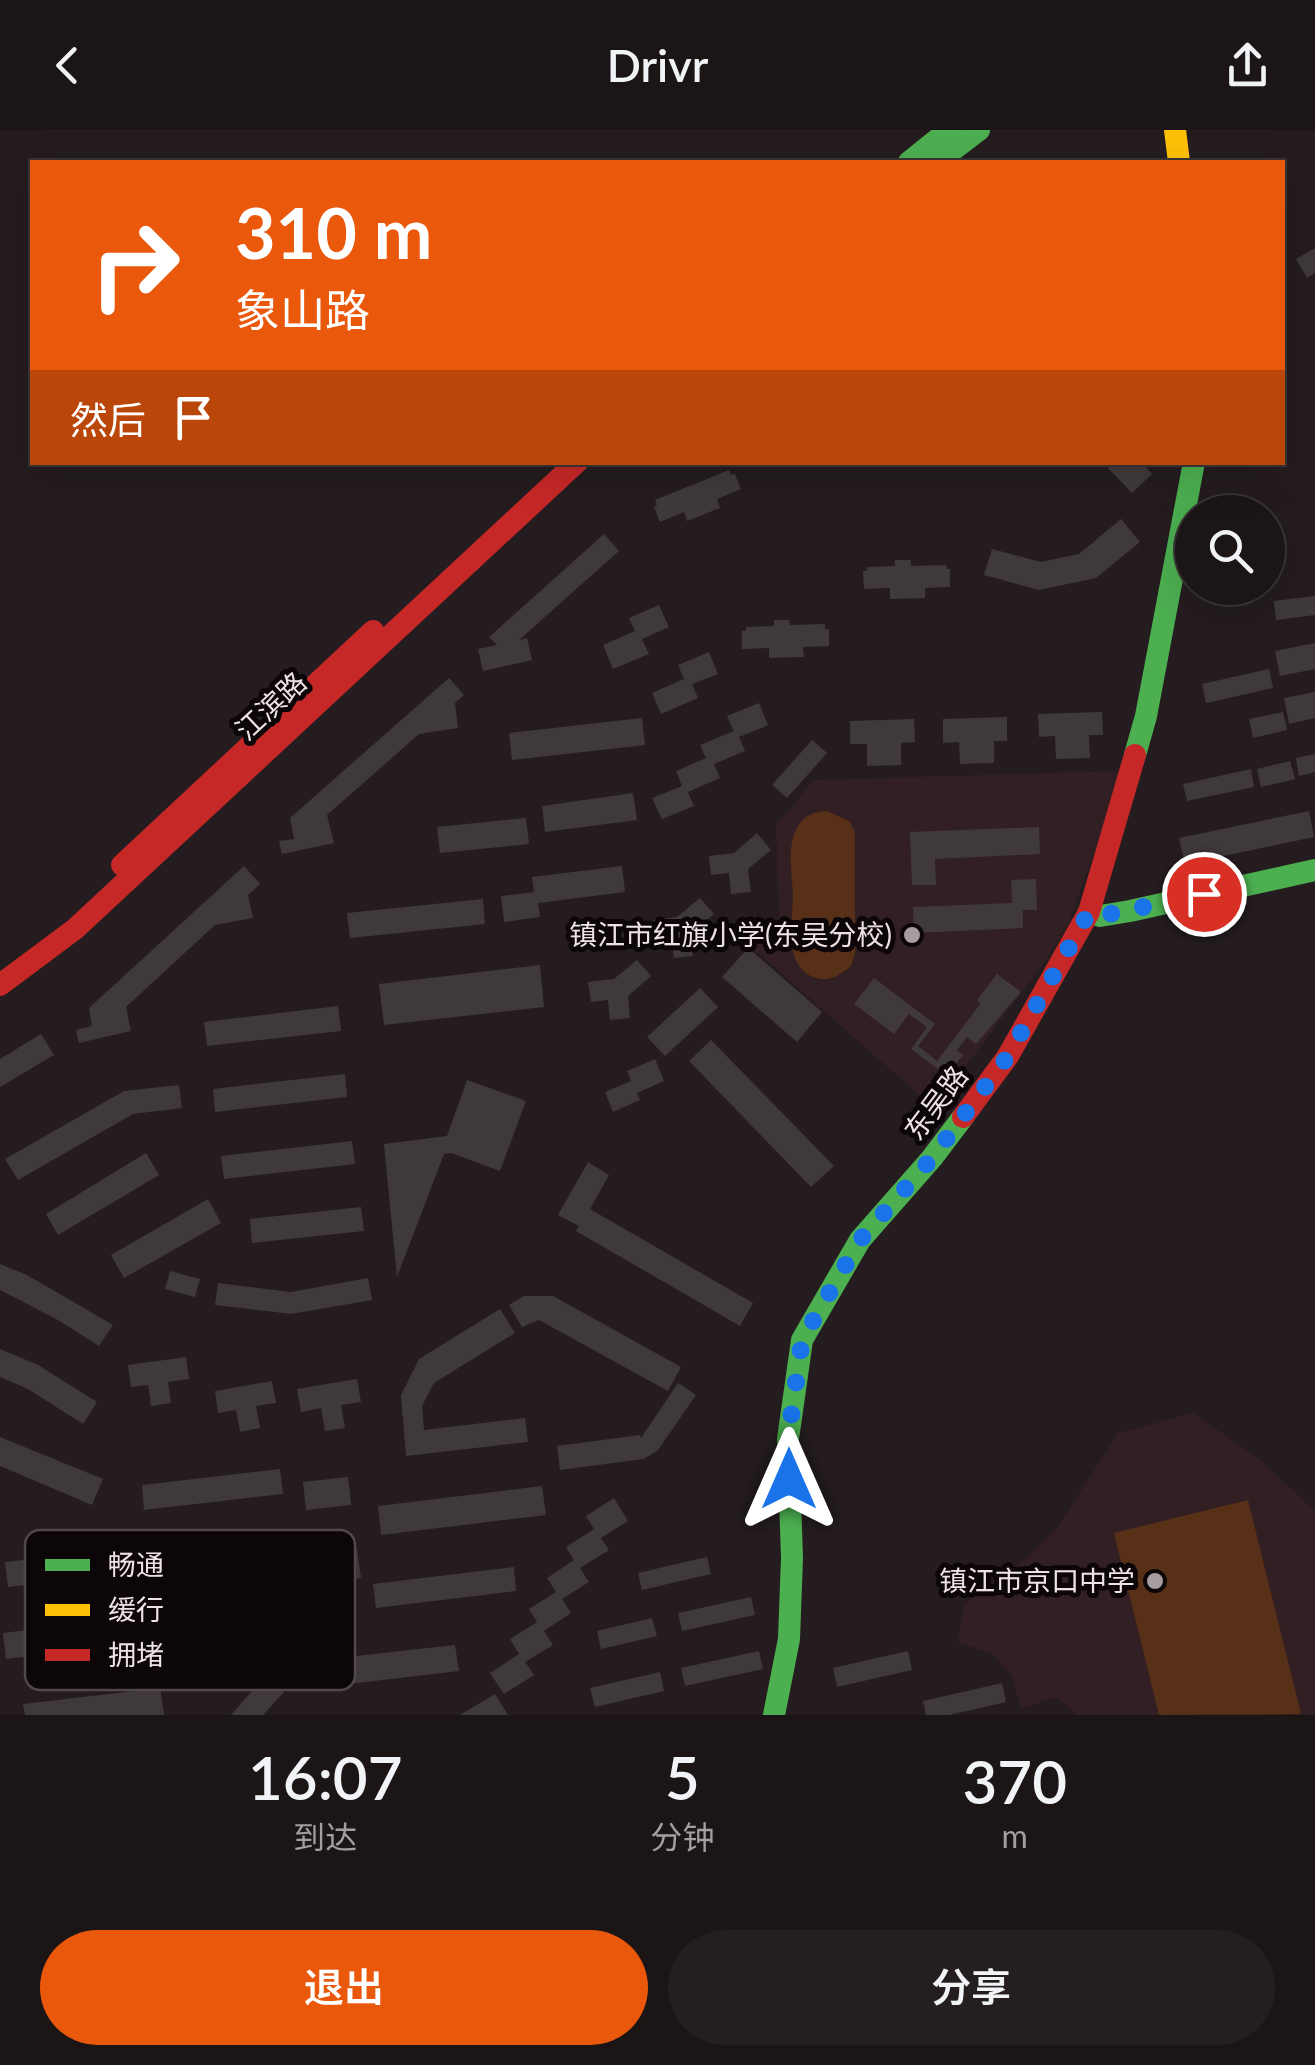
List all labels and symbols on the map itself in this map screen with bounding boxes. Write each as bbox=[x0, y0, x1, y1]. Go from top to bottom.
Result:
street label: 江滨路 bbox=[228, 664, 313, 746]
pin bbox=[1162, 852, 1247, 937]
place label: 镇江市红旗小学(东吴分校) bbox=[569, 917, 892, 951]
marker: 镇江市红旗小学(东吴分校) bbox=[901, 924, 923, 946]
street label: 东吴路 bbox=[896, 1059, 974, 1146]
position arrow bbox=[737, 1427, 841, 1531]
legend bbox=[25, 1530, 355, 1690]
text: 畅通 bbox=[108, 1547, 164, 1581]
place label: 镇江市京口中学 bbox=[939, 1563, 1135, 1597]
marker: 镇江市京口中学 bbox=[1144, 1570, 1166, 1592]
text: 缓行 bbox=[108, 1592, 164, 1626]
text: 拥堵 bbox=[108, 1637, 164, 1671]

